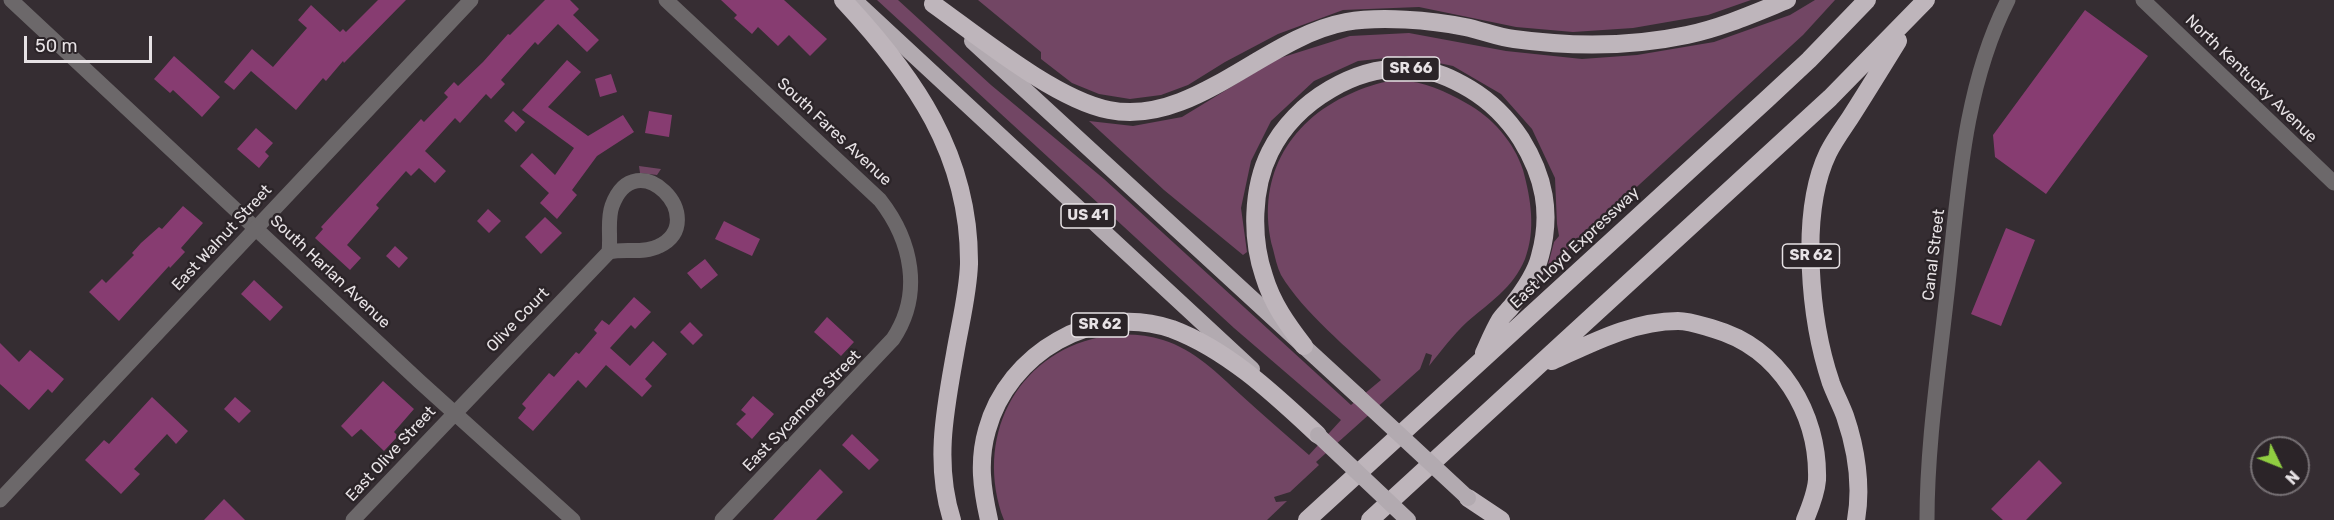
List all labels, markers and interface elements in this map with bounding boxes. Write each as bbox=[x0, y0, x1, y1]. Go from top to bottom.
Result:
street label: North Kentucky Avenue bbox=[2181, 11, 2321, 147]
scale bar bbox=[27, 24, 154, 62]
text: 50 m bbox=[35, 35, 78, 57]
road number: SR 66 bbox=[1382, 57, 1440, 81]
street label: South Fares Avenue bbox=[773, 74, 895, 190]
street label: East Walnut Street bbox=[168, 181, 276, 295]
street label: East Lloyd Expressway bbox=[1506, 183, 1644, 313]
road number: US 41 bbox=[1061, 204, 1115, 228]
street label: Canal Street bbox=[1919, 208, 1949, 302]
street label: South Harlan Avenue bbox=[266, 211, 394, 333]
road number: SR 62 bbox=[1782, 244, 1840, 268]
street label: Olive Court bbox=[483, 284, 553, 356]
road number: SR 62 bbox=[1072, 313, 1128, 337]
street label: East Sycamore Street bbox=[739, 346, 865, 476]
street label: East Olive Street bbox=[342, 402, 440, 506]
north arrow bbox=[2250, 436, 2310, 496]
text: N bbox=[2281, 467, 2303, 488]

